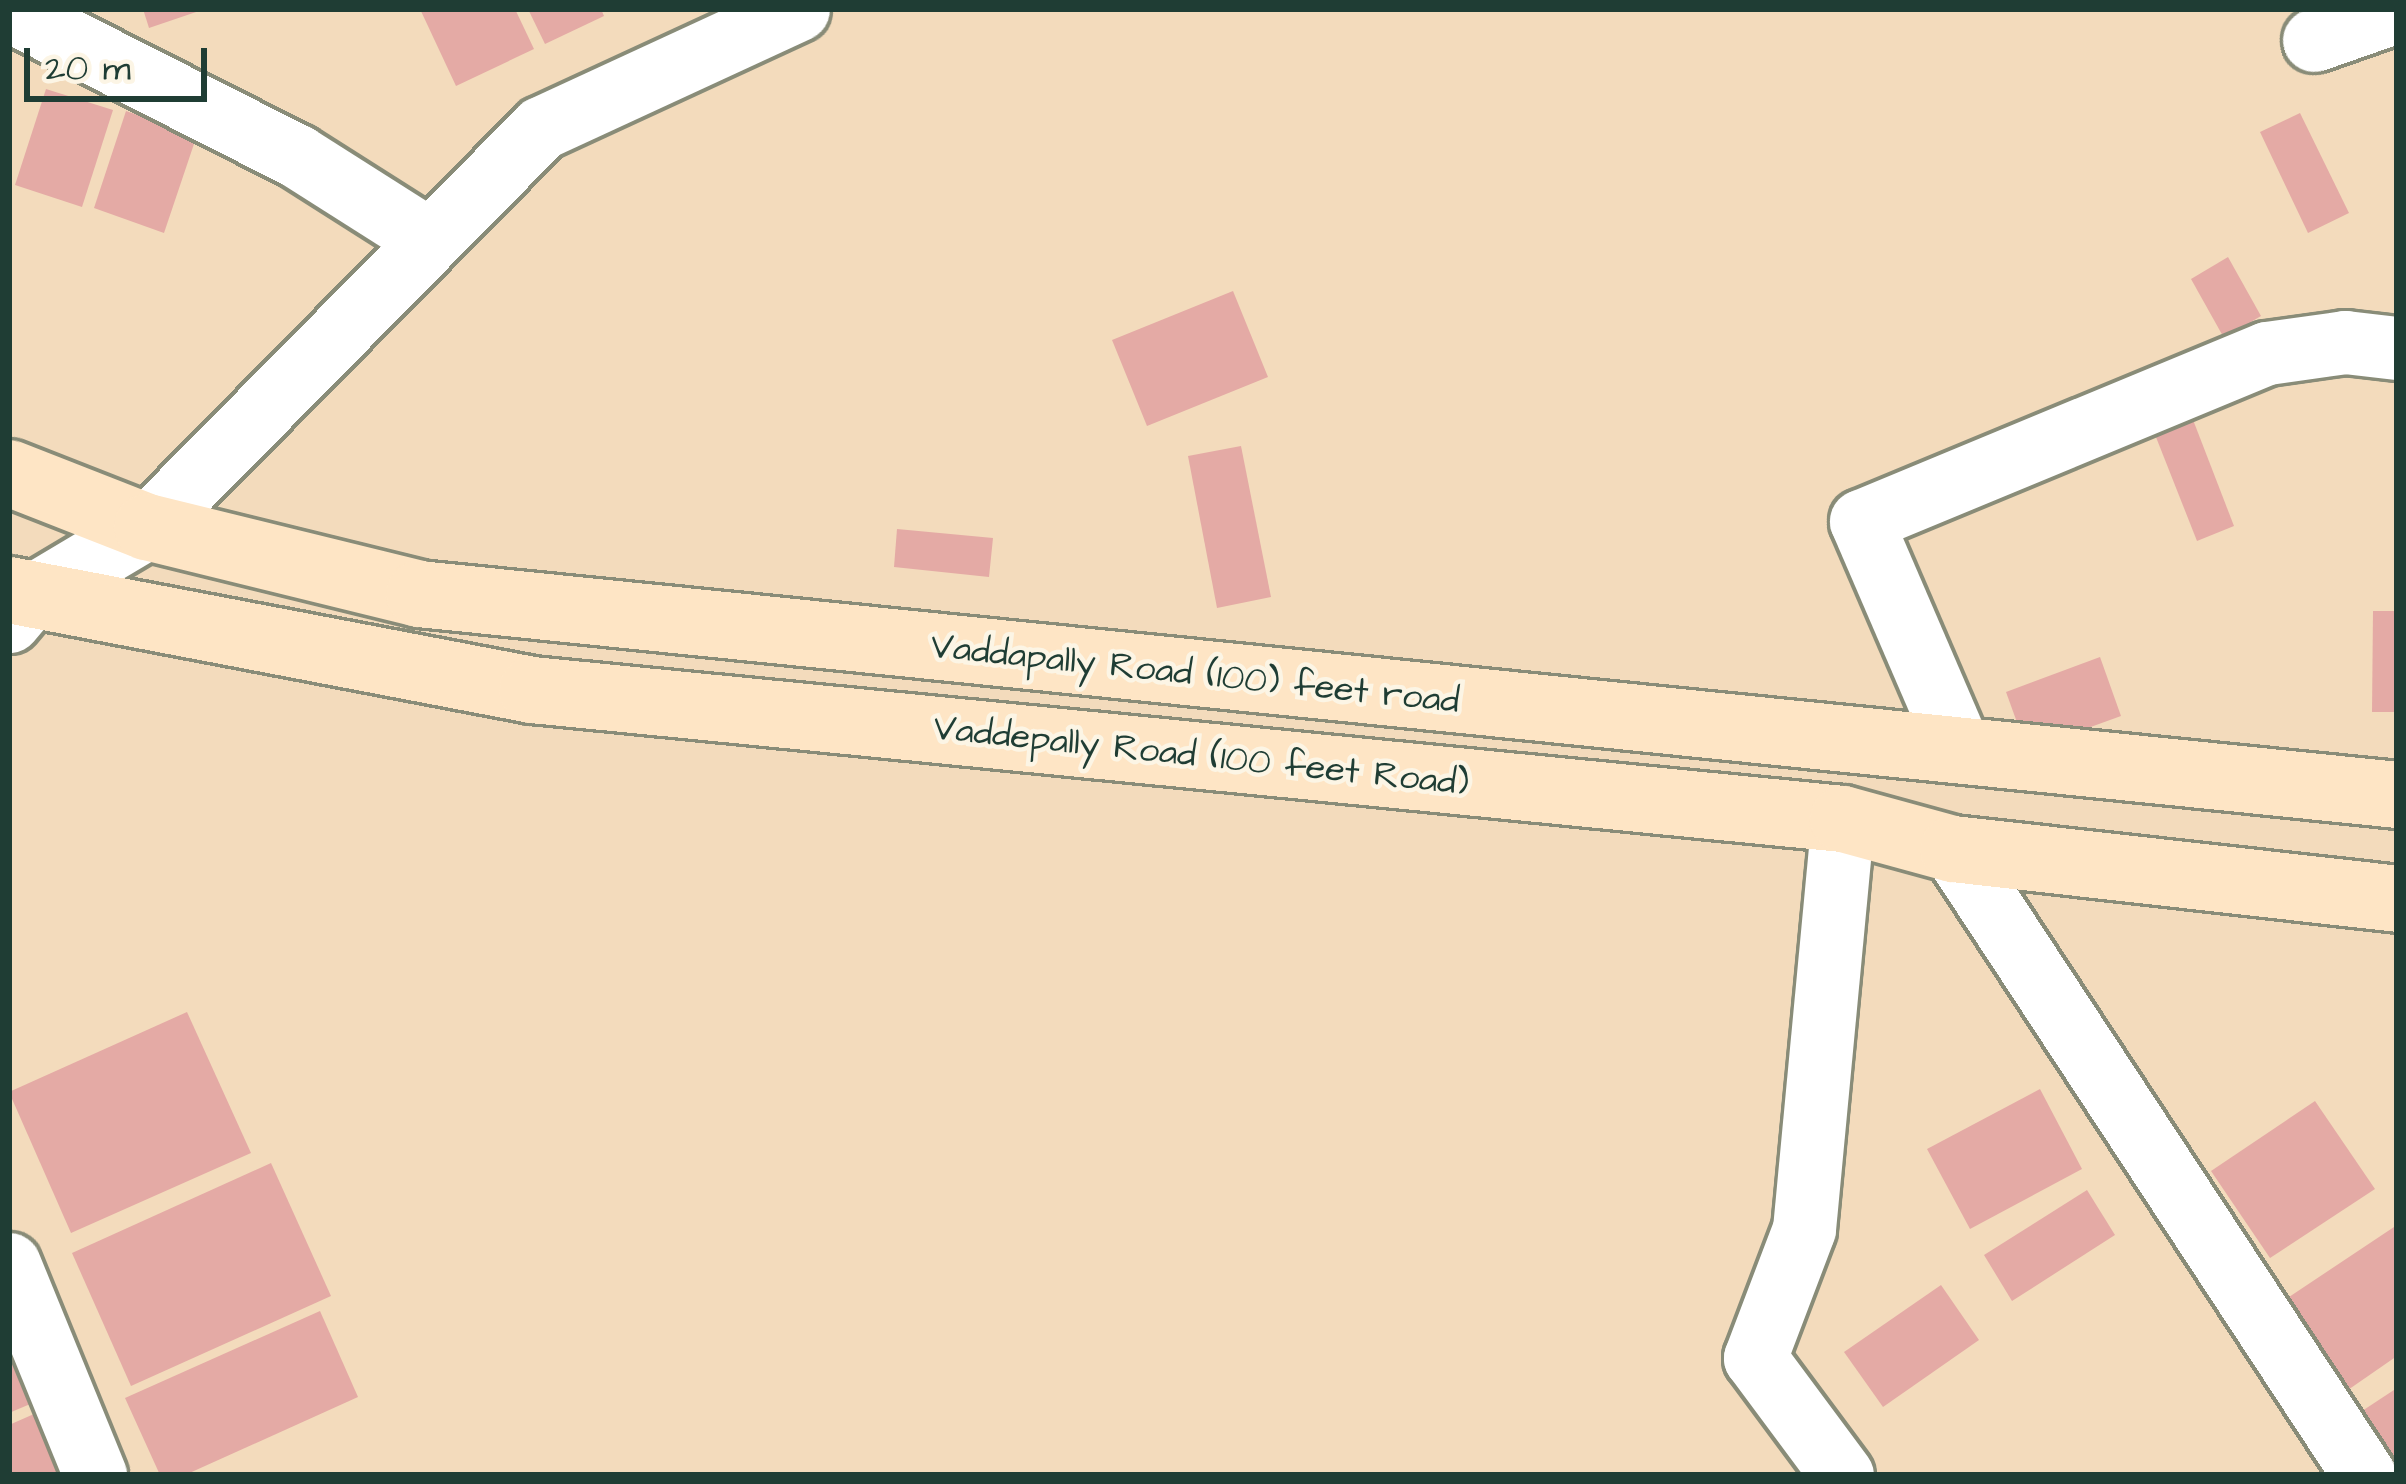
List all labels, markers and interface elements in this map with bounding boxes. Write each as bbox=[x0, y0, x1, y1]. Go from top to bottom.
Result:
scale bar bbox=[30, 24, 213, 98]
text: 20 m bbox=[45, 43, 131, 94]
street label: Vaddapally Road (100) feet road bbox=[929, 625, 1461, 723]
street label: Vaddepally Road (100 feet Road) bbox=[931, 706, 1471, 806]

